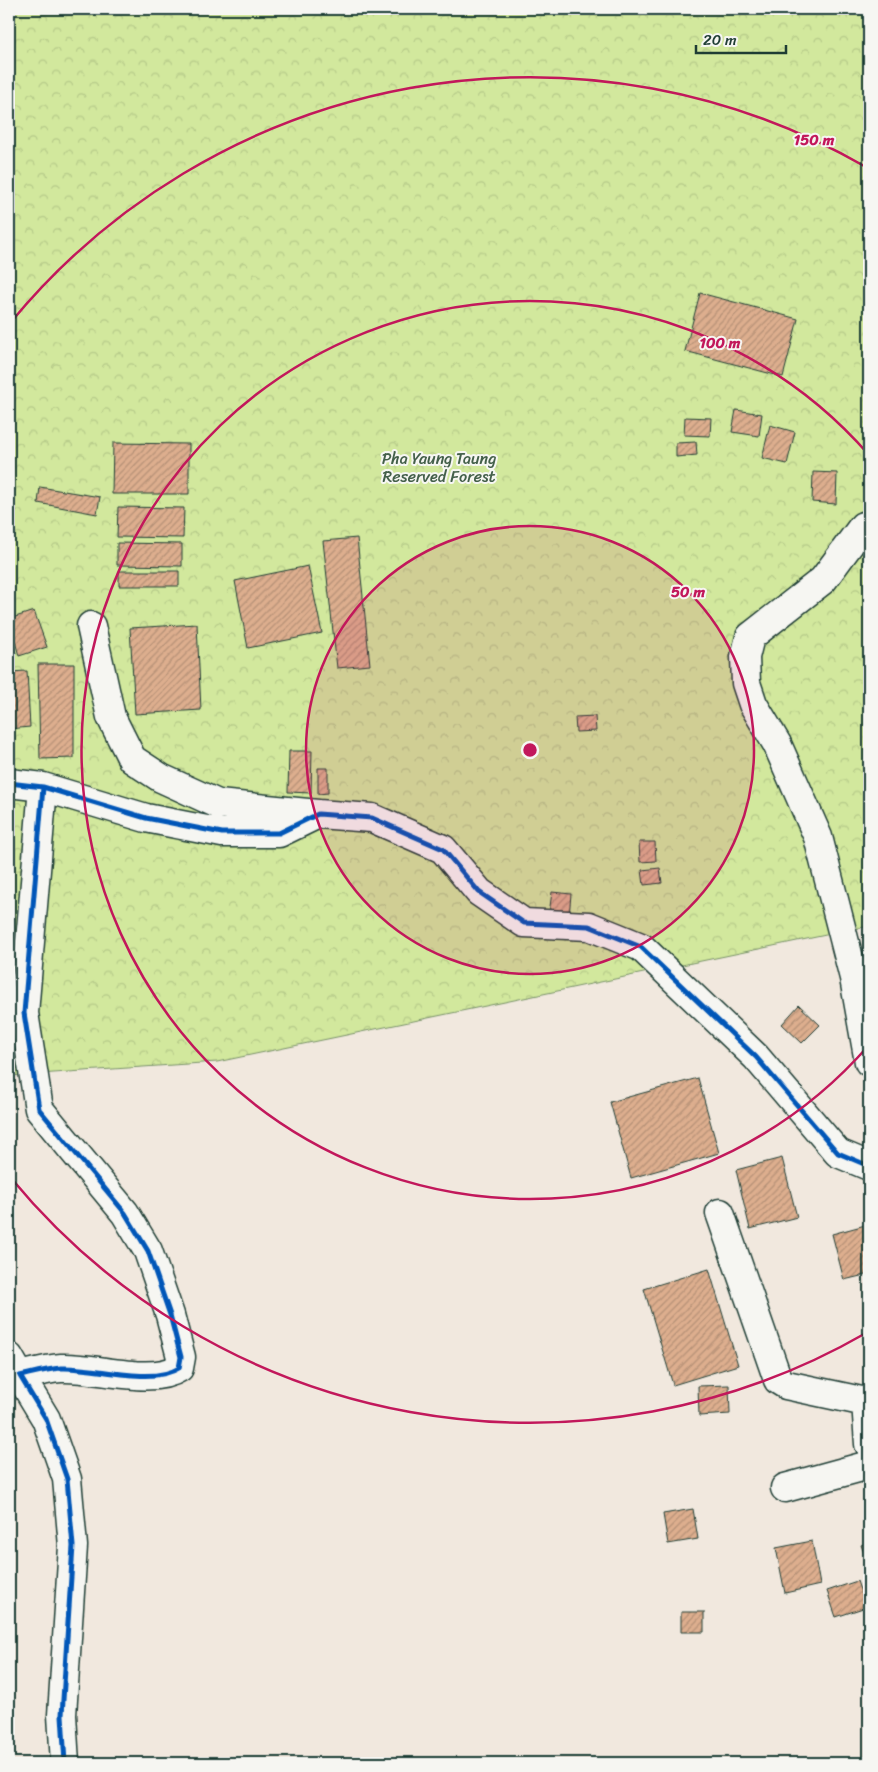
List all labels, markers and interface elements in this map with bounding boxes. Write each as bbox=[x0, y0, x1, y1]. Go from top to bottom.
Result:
scale bar bbox=[696, 22, 786, 54]
text: 20 m bbox=[703, 27, 737, 53]
text: 150 m bbox=[794, 127, 835, 153]
text: 100 m bbox=[700, 330, 741, 356]
park label: Pha Yaung Taung Reserved Forest bbox=[382, 444, 496, 491]
text: 50 m bbox=[671, 579, 706, 605]
centre of rings bbox=[521, 741, 539, 759]

